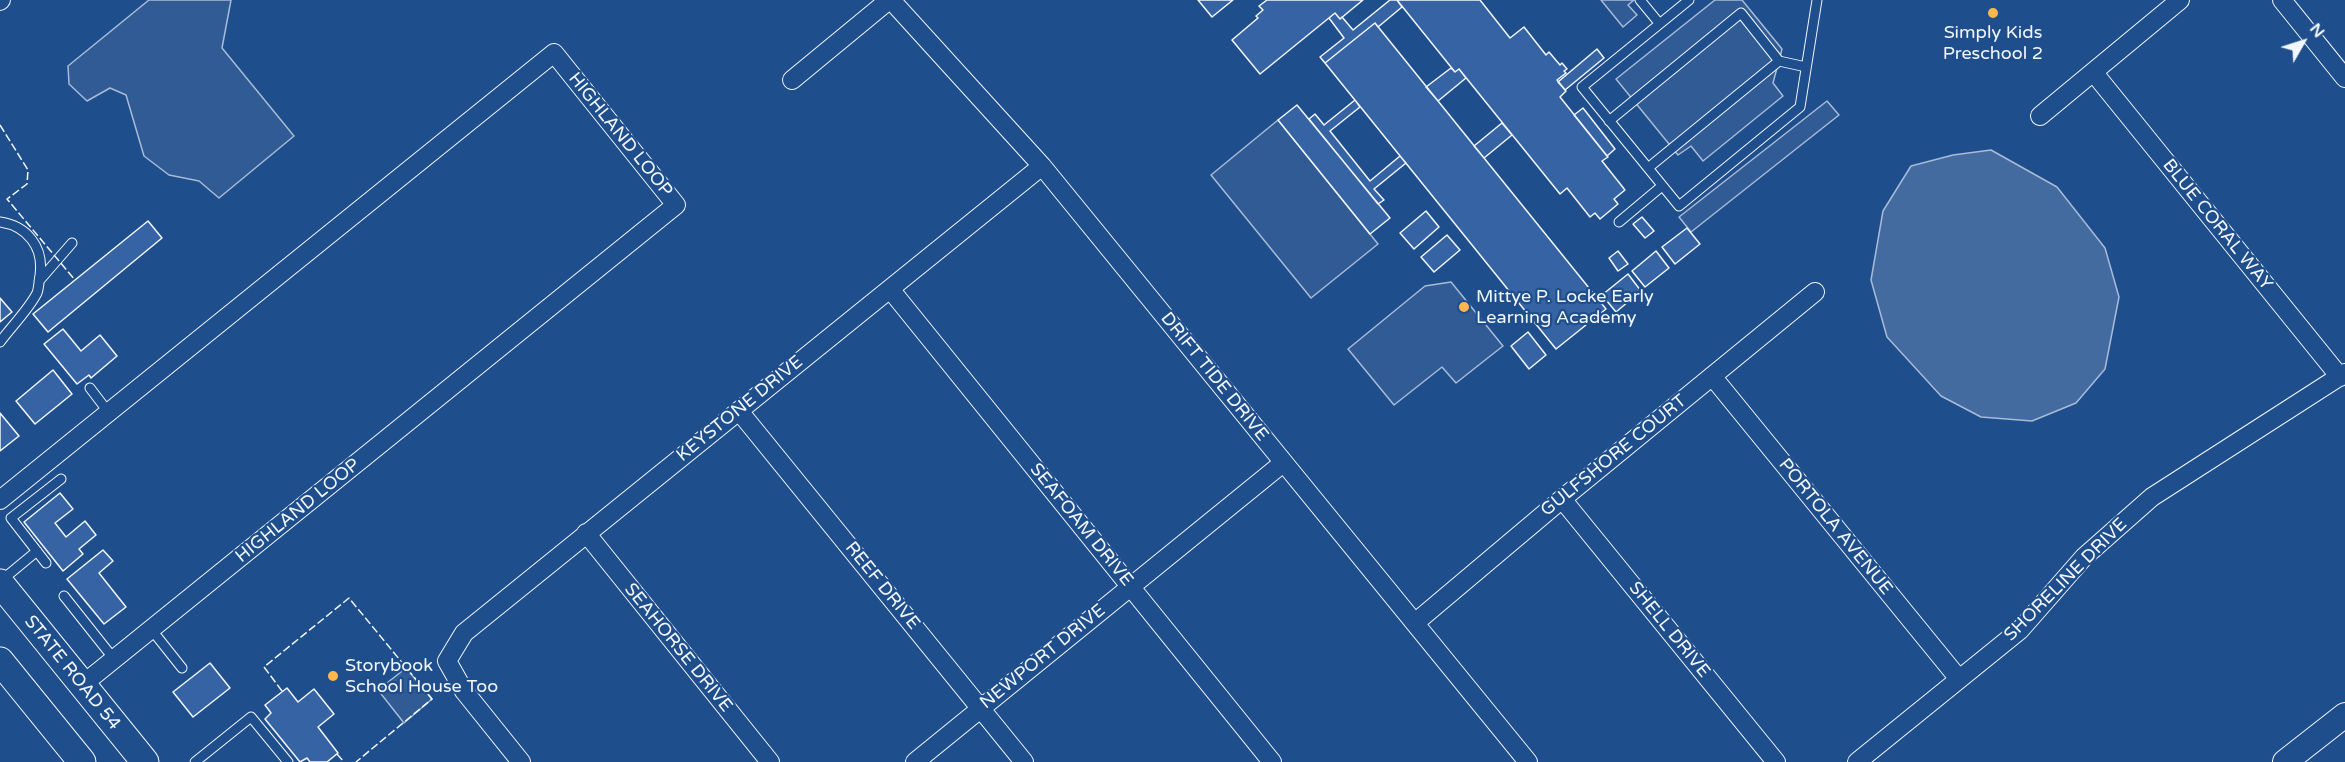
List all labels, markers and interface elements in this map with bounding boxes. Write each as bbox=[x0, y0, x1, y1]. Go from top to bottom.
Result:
marker: Simply Kids Preschool 2 bbox=[1986, 6, 2000, 20]
north arrow bbox=[2273, 12, 2333, 72]
text: N bbox=[2305, 19, 2329, 42]
place label: Simply Kids Preschool 2 bbox=[1943, 22, 2043, 64]
street label: HIGHLAND LOOP bbox=[563, 68, 677, 202]
street label: BLUE CORAL WAY bbox=[2158, 155, 2276, 295]
place label: Mittye P. Locke Early Learning Academy bbox=[1476, 286, 1654, 328]
marker: Mittye P. Locke Early Learning Academy bbox=[1457, 300, 1471, 314]
street label: DRIFT TIDE DRIVE bbox=[1155, 308, 1273, 446]
street label: KEYSTONE DRIVE bbox=[672, 351, 808, 467]
street label: GULFSHORE COURT bbox=[1537, 391, 1691, 521]
street label: HIGHLAND LOOP bbox=[231, 454, 365, 568]
street label: PORTOLA AVENUE bbox=[1773, 455, 1897, 599]
street label: SEAFOAM DRIVE bbox=[1025, 459, 1137, 591]
street label: SHORELINE DRIVE bbox=[2000, 514, 2132, 646]
street label: REEF DRIVE bbox=[840, 538, 924, 634]
street label: SHELL DRIVE bbox=[1624, 578, 1714, 682]
street label: SEAHORSE DRIVE bbox=[619, 579, 737, 717]
street label: NEWPORT DRIVE bbox=[976, 600, 1110, 714]
street label: STATE ROAD 54 bbox=[19, 611, 125, 735]
place label: Storybook School House Too bbox=[345, 655, 498, 698]
marker: Storybook School House Too bbox=[326, 669, 340, 683]

